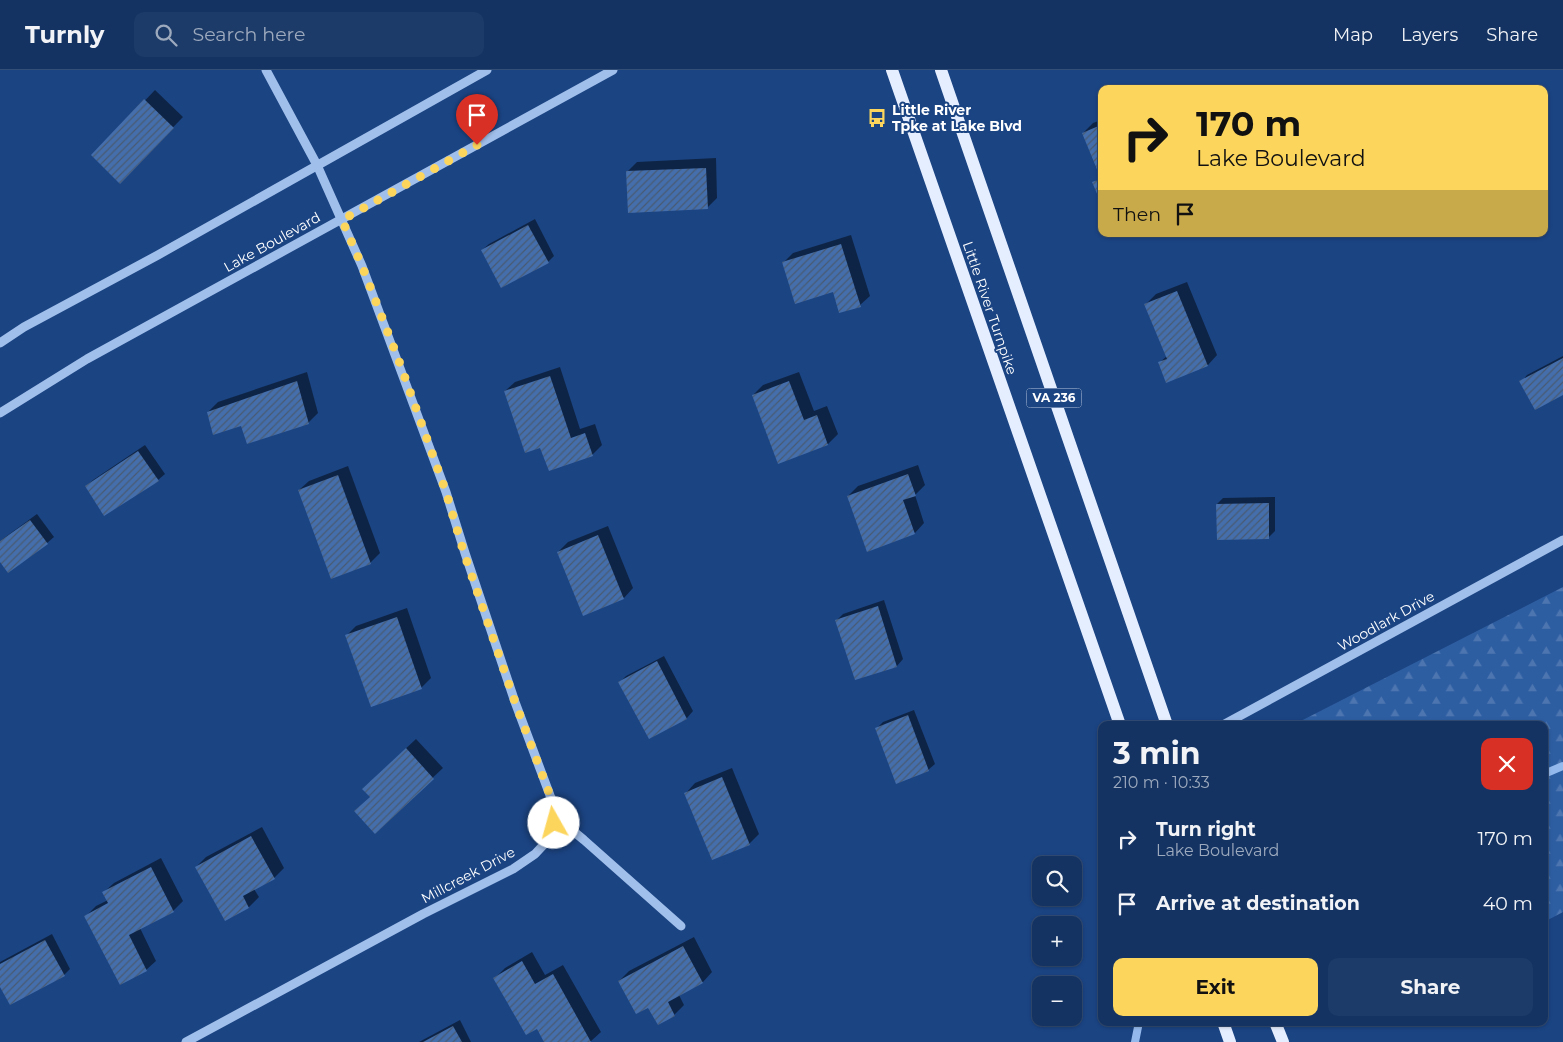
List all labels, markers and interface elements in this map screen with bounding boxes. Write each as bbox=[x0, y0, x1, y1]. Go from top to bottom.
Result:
search box bbox=[134, 12, 484, 57]
text: Turnly bbox=[25, 20, 104, 49]
icon: search bbox=[152, 21, 180, 49]
text: Search here bbox=[192, 23, 305, 46]
text: Map bbox=[1333, 24, 1373, 46]
text: Layers bbox=[1401, 24, 1458, 46]
text: Share bbox=[1486, 24, 1538, 46]
pin bbox=[456, 94, 498, 145]
icon: arrive bbox=[463, 101, 491, 129]
place label: Little River Tpke at Lake Blvd bbox=[892, 101, 1022, 135]
text: 170 m bbox=[1196, 102, 1301, 145]
icon: right bbox=[1113, 105, 1178, 170]
bus stop icon: Little River Tpke at Lake Blvd bbox=[866, 107, 888, 129]
text: Lake Boulevard bbox=[1196, 145, 1366, 172]
icon: arrive bbox=[1171, 200, 1199, 228]
text: Then bbox=[1113, 203, 1161, 226]
street label: Lake Boulevard bbox=[220, 208, 324, 276]
street label: Little River Turnpike bbox=[959, 239, 1021, 377]
road number: VA 236 bbox=[1026, 388, 1082, 408]
street label: Woodlark Drive bbox=[1334, 587, 1438, 655]
text: 3 min bbox=[1113, 735, 1200, 772]
button: close bbox=[1481, 738, 1533, 790]
text: 210 m · 10:33 bbox=[1113, 773, 1210, 792]
position arrow bbox=[527, 796, 579, 848]
text: Turn right bbox=[1156, 818, 1256, 841]
icon: right bbox=[1113, 825, 1141, 853]
text: 170 m bbox=[1478, 827, 1533, 850]
text: Lake Boulevard bbox=[1156, 841, 1279, 860]
street label: Millcreek Drive bbox=[418, 843, 518, 907]
map controls bbox=[1032, 856, 1082, 1026]
button: search bbox=[1032, 856, 1082, 906]
icon: arrive bbox=[1113, 890, 1141, 918]
text: Arrive at destination bbox=[1156, 892, 1360, 915]
text: 40 m bbox=[1483, 892, 1533, 915]
button: + bbox=[1032, 916, 1082, 966]
button: Exit bbox=[1113, 958, 1318, 1016]
button: Share bbox=[1328, 958, 1533, 1016]
button: − bbox=[1032, 976, 1082, 1026]

